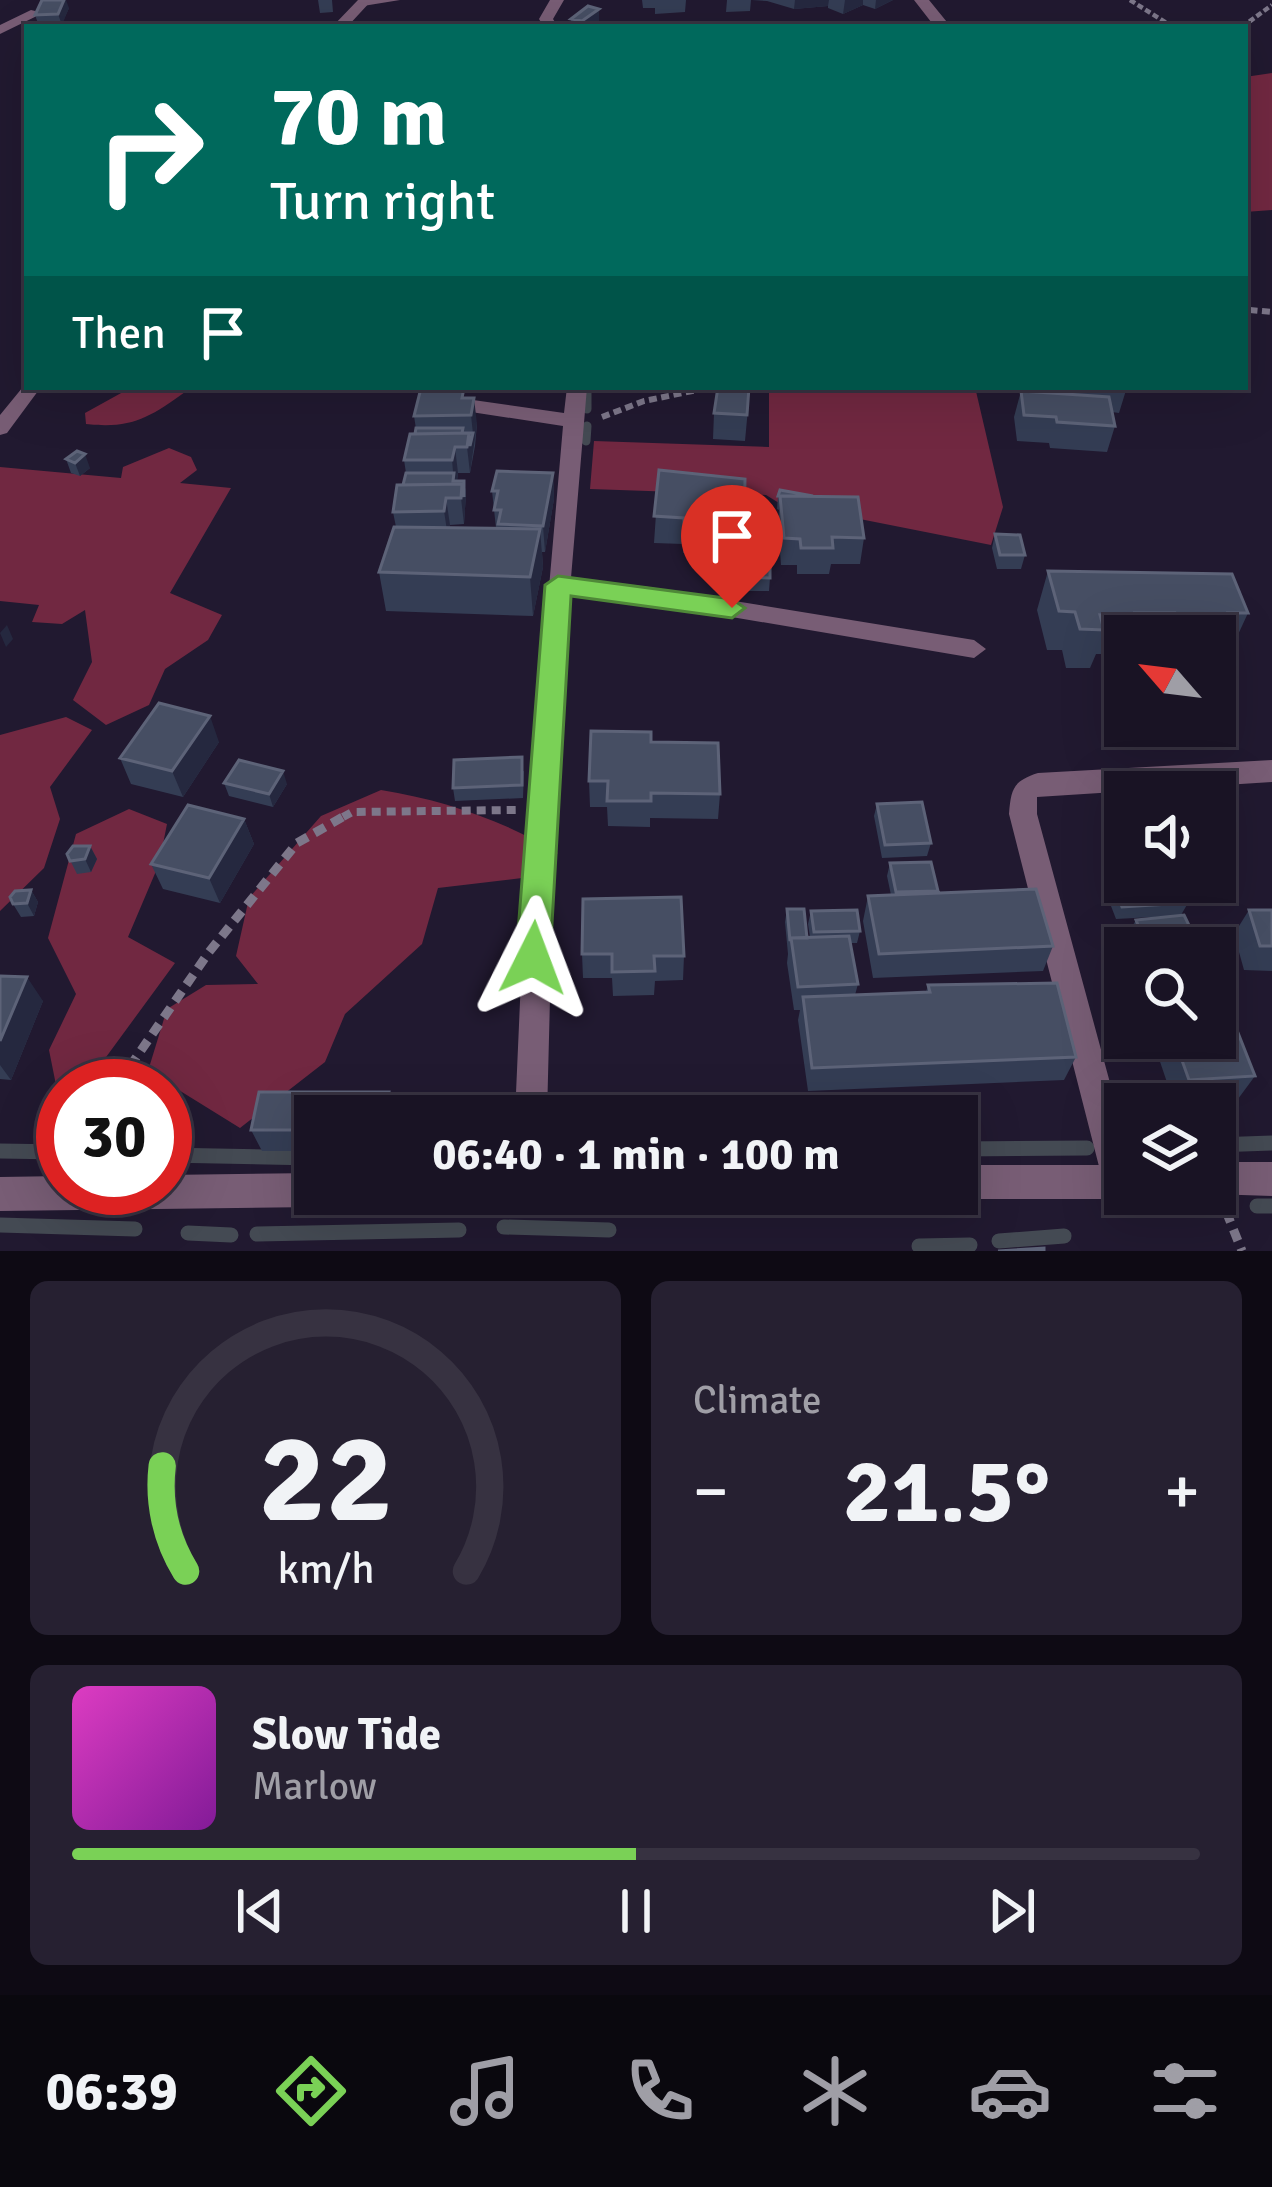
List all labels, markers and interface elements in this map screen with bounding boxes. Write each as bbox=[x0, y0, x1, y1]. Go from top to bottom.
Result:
text: 70 m bbox=[270, 65, 447, 169]
icon: right bbox=[72, 72, 228, 228]
text: Turn right bbox=[270, 168, 495, 235]
icon: arrive bbox=[190, 300, 256, 366]
text: Then bbox=[72, 306, 166, 361]
pin bbox=[681, 485, 783, 608]
icon: arrive bbox=[699, 503, 765, 569]
north arrow bbox=[1104, 615, 1236, 747]
map controls bbox=[1104, 615, 1236, 1215]
button: sound bbox=[1104, 771, 1236, 903]
position arrow bbox=[470, 895, 596, 1021]
button: search bbox=[1104, 927, 1236, 1059]
speed limit sign: 30 bbox=[36, 1059, 192, 1215]
button: layers bbox=[1104, 1083, 1236, 1215]
text: 06:40 · 1 min · 100 m bbox=[432, 1127, 840, 1182]
text: Climate bbox=[693, 1376, 822, 1424]
text: 22 bbox=[258, 1403, 393, 1556]
text: 21.5° bbox=[843, 1436, 1050, 1547]
text: − bbox=[693, 1451, 729, 1532]
text: + bbox=[1164, 1451, 1200, 1532]
text: km/h bbox=[277, 1543, 374, 1596]
text: Slow Tide bbox=[252, 1707, 441, 1762]
text: Marlow bbox=[252, 1762, 377, 1810]
icon: previous bbox=[227, 1878, 293, 1944]
icon: pause bbox=[603, 1878, 669, 1944]
icon: next bbox=[979, 1878, 1045, 1944]
icon: directions bbox=[269, 2049, 353, 2133]
icon: music bbox=[443, 2049, 527, 2133]
icon: phone bbox=[618, 2049, 702, 2133]
icon: climate bbox=[793, 2049, 877, 2133]
icon: car bbox=[968, 2049, 1052, 2133]
icon: filters bbox=[1143, 2049, 1227, 2133]
text: 06:39 bbox=[45, 2058, 178, 2125]

